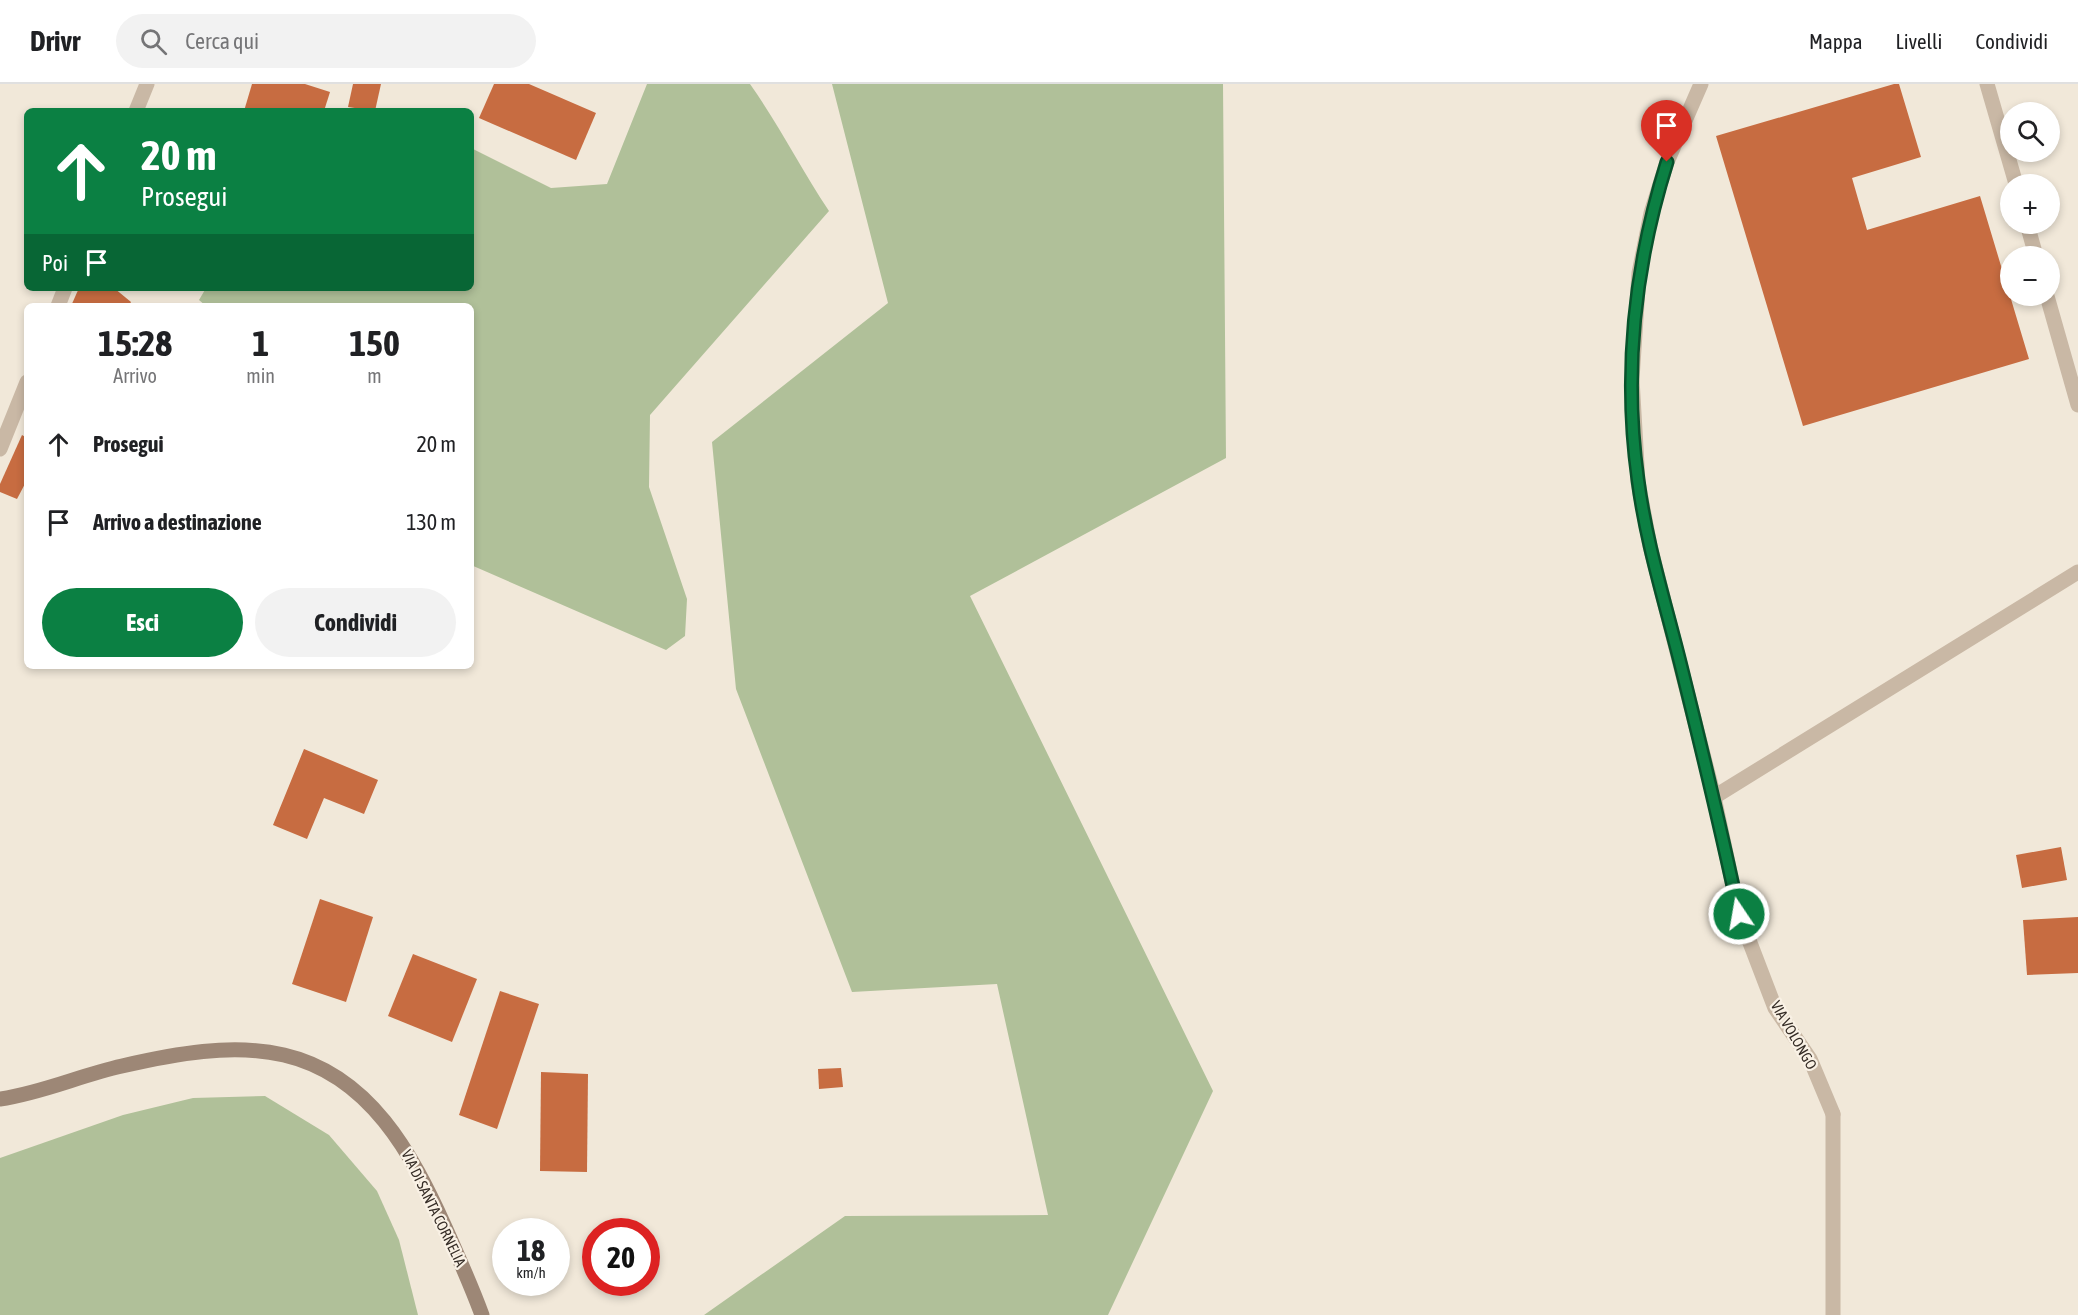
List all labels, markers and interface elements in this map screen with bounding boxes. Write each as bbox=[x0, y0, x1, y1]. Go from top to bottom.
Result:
search box bbox=[116, 14, 536, 68]
text: Drivr bbox=[30, 25, 80, 57]
icon: search bbox=[137, 25, 170, 58]
text: Cerca qui bbox=[185, 28, 259, 54]
text: Mappa bbox=[1809, 29, 1863, 53]
text: Livelli bbox=[1896, 29, 1942, 53]
text: Condividi bbox=[1975, 29, 2048, 53]
pin bbox=[1641, 100, 1692, 162]
map controls bbox=[2000, 102, 2060, 306]
button: search bbox=[2000, 102, 2060, 162]
icon: arrive bbox=[1650, 109, 1683, 142]
text: 20 m bbox=[141, 131, 216, 179]
icon: ahead bbox=[42, 132, 120, 210]
button: + bbox=[2000, 174, 2060, 234]
text: Prosegui bbox=[141, 181, 228, 212]
icon: arrive bbox=[80, 246, 113, 279]
button: − bbox=[2000, 246, 2060, 306]
text: Poi bbox=[42, 250, 68, 276]
text: 15:28 bbox=[98, 322, 172, 364]
text: 1 bbox=[252, 322, 269, 364]
text: 150 bbox=[349, 322, 400, 364]
text: Arrivo bbox=[113, 364, 157, 387]
text: min bbox=[246, 364, 275, 387]
text: m bbox=[367, 364, 382, 387]
icon: ahead bbox=[42, 428, 75, 461]
text: Prosegui bbox=[93, 431, 164, 457]
text: 20 m bbox=[416, 431, 456, 457]
icon: arrive bbox=[42, 506, 75, 539]
text: Arrivo a destinazione bbox=[93, 509, 262, 535]
text: 130 m bbox=[406, 509, 456, 535]
button: Esci bbox=[42, 588, 243, 657]
button: Condividi bbox=[255, 588, 456, 657]
position arrow bbox=[1707, 882, 1771, 946]
street label: VIA VOLONGO bbox=[1768, 998, 1821, 1073]
street label: VIA DI SANTA CORNELIA bbox=[398, 1147, 470, 1270]
speed limit sign: 20 bbox=[582, 1218, 660, 1296]
text: 18 bbox=[517, 1233, 545, 1267]
text: km/h bbox=[516, 1264, 546, 1281]

